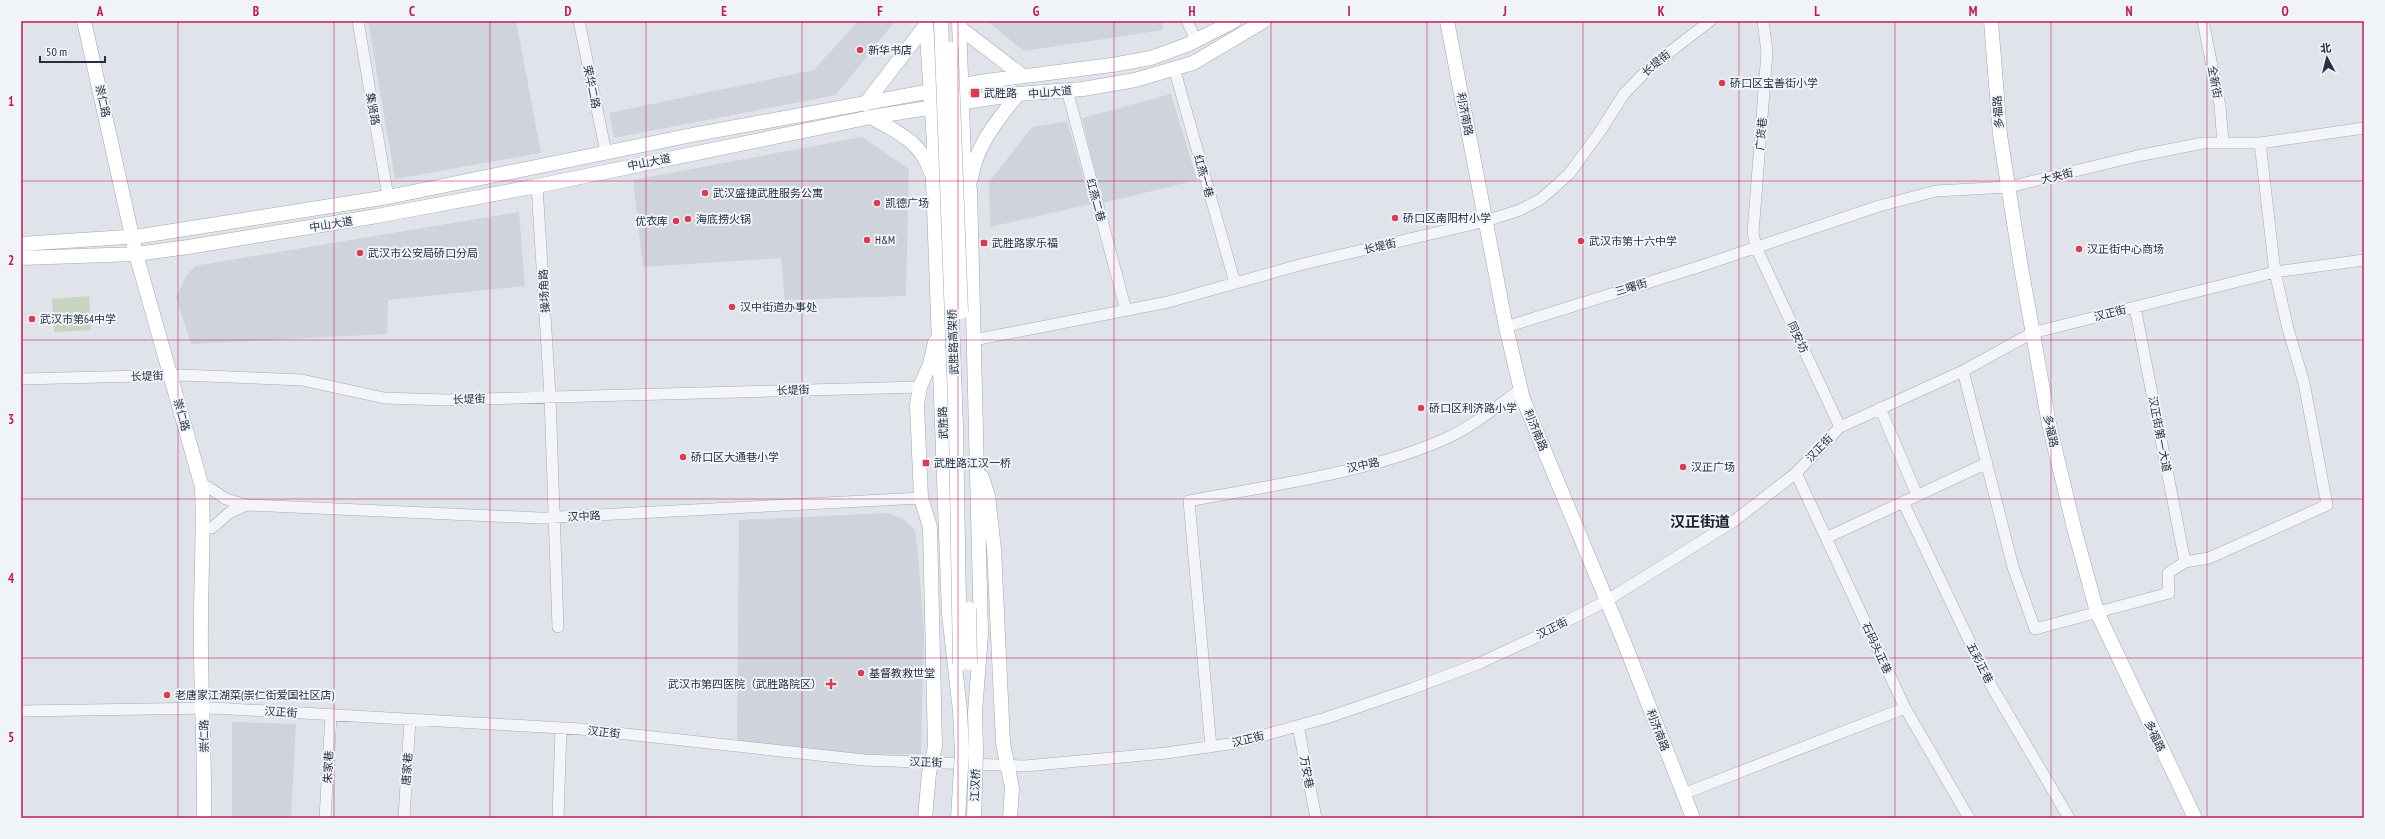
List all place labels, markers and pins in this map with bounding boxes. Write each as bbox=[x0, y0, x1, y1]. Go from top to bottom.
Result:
place label: 新华书店 bbox=[868, 43, 912, 57]
marker: 新华书店 bbox=[855, 45, 865, 55]
place label: 硚口区宝善街小学 bbox=[1730, 76, 1818, 90]
marker: 硚口区宝善街小学 bbox=[1717, 78, 1727, 88]
place label: 武胜路 bbox=[984, 86, 1017, 100]
marker: 武胜路 bbox=[969, 87, 981, 99]
place label: 武汉盛捷武胜服务公寓 bbox=[713, 186, 823, 200]
marker: 武汉盛捷武胜服务公寓 bbox=[700, 188, 710, 198]
place label: 凯德广场 bbox=[885, 196, 929, 210]
marker: 凯德广场 bbox=[872, 198, 882, 208]
place label: 硚口区南阳村小学 bbox=[1403, 211, 1491, 225]
place label: 海底捞火锅 bbox=[696, 212, 751, 226]
marker: 硚口区南阳村小学 bbox=[1390, 213, 1400, 223]
place label: 优衣库 bbox=[635, 214, 668, 228]
marker: 海底捞火锅 bbox=[683, 214, 693, 224]
marker: 优衣库 bbox=[671, 216, 681, 226]
place label: H&M bbox=[875, 233, 895, 247]
place label: 武汉市第十六中学 bbox=[1589, 234, 1677, 248]
marker: H&M bbox=[862, 235, 872, 245]
place label: 武胜路家乐福 bbox=[992, 236, 1058, 250]
marker: 武汉市第十六中学 bbox=[1576, 236, 1586, 246]
marker: 武胜路家乐福 bbox=[979, 238, 989, 248]
place label: 汉正街中心商场 bbox=[2087, 242, 2164, 256]
marker: 汉正街中心商场 bbox=[2074, 244, 2084, 254]
place label: 武汉市公安局硚口分局 bbox=[368, 246, 478, 260]
marker: 武汉市公安局硚口分局 bbox=[355, 248, 365, 258]
place label: 汉中街道办事处 bbox=[740, 300, 817, 314]
marker: 汉中街道办事处 bbox=[727, 302, 737, 312]
place label: 武汉市第64中学 bbox=[40, 312, 116, 326]
marker: 武汉市第64中学 bbox=[27, 314, 37, 324]
place label: 硚口区利济路小学 bbox=[1429, 401, 1517, 415]
marker: 硚口区利济路小学 bbox=[1416, 403, 1426, 413]
place label: 硚口区大通巷小学 bbox=[691, 450, 779, 464]
marker: 硚口区大通巷小学 bbox=[678, 452, 688, 462]
place label: 武胜路江汉一桥 bbox=[934, 456, 1011, 470]
marker: 武胜路江汉一桥 bbox=[921, 458, 931, 468]
place label: 汉正广场 bbox=[1691, 460, 1735, 474]
marker: 汉正广场 bbox=[1678, 462, 1688, 472]
place label: 基督教救世堂 bbox=[869, 666, 935, 680]
marker: 基督教救世堂 bbox=[856, 668, 866, 678]
place label: 武汉市第四医院（武胜路院区） bbox=[668, 677, 822, 691]
marker: 武汉市第四医院（武胜路院区） bbox=[825, 678, 837, 690]
place label: 老唐家江湖菜(崇仁街爱国社区店) bbox=[175, 688, 335, 702]
marker: 老唐家江湖菜(崇仁街爱国社区店) bbox=[162, 690, 172, 700]

